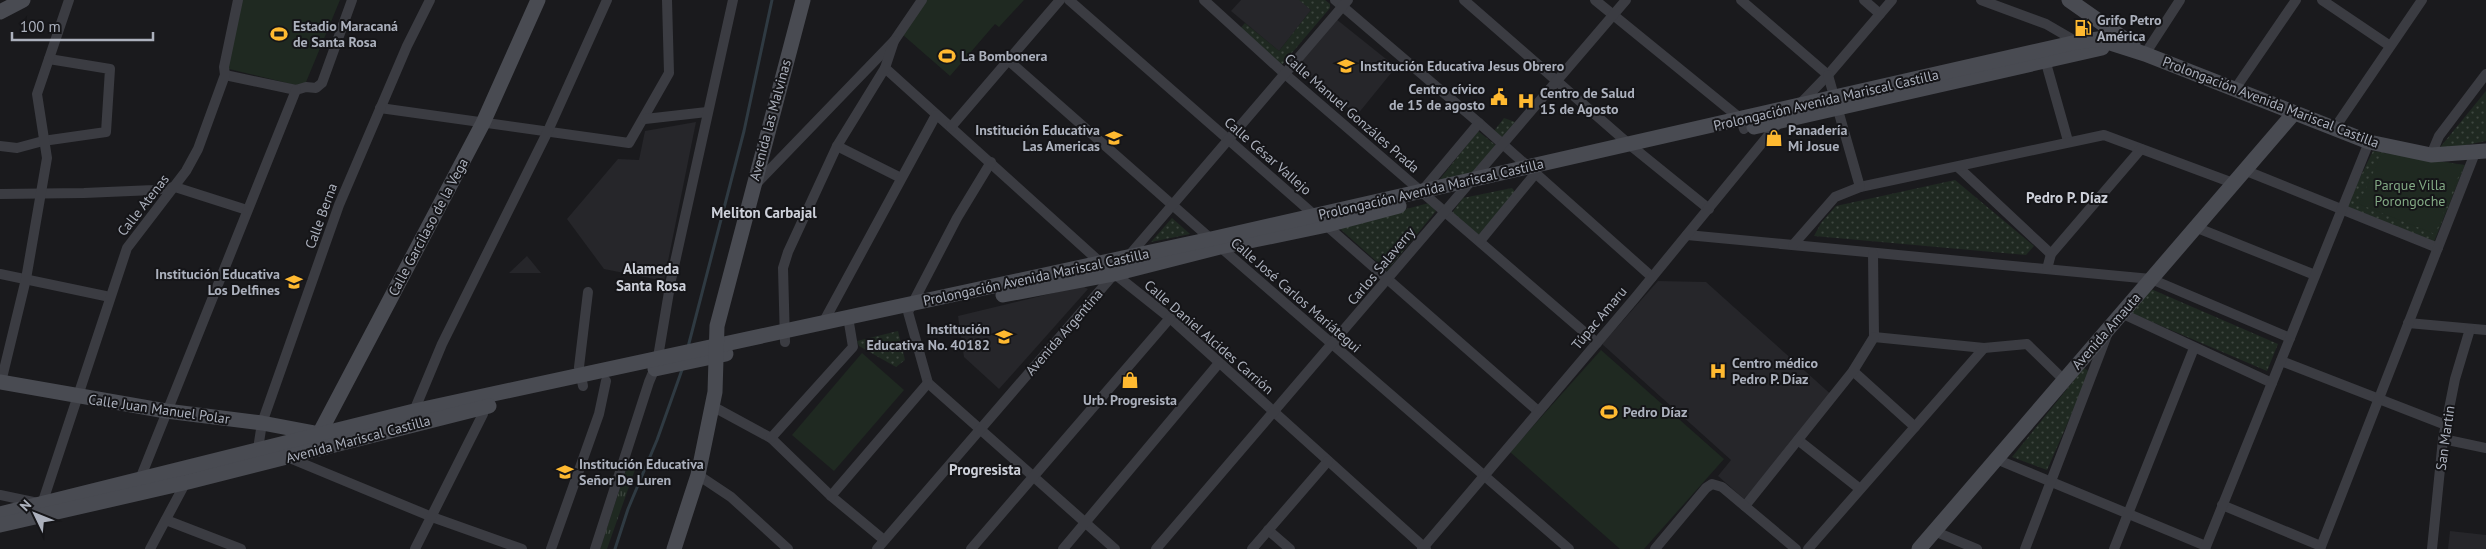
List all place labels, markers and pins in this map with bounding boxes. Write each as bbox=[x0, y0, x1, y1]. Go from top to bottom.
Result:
place label: Grifo Petro América bbox=[2097, 11, 2162, 45]
place label: Estadio Maracaná de Santa Rosa bbox=[293, 17, 398, 51]
fuel station icon: Grifo Petro América bbox=[2073, 18, 2093, 38]
sports icon: Estadio Maracaná de Santa Rosa bbox=[269, 24, 289, 44]
sports icon: La Bombonera bbox=[937, 46, 957, 66]
place label: La Bombonera bbox=[961, 47, 1047, 65]
school or university icon: Institución Educativa Jesus Obrero bbox=[1336, 56, 1356, 76]
place label: Institución Educativa Jesus Obrero bbox=[1360, 57, 1565, 75]
place label: Centro cívico de 15 de agosto bbox=[1389, 80, 1485, 114]
place label: Centro de Salud 15 de Agosto bbox=[1540, 84, 1635, 118]
public building icon: Centro cívico de 15 de agosto bbox=[1489, 87, 1509, 107]
hospital icon: Centro de Salud 15 de Agosto bbox=[1516, 91, 1536, 111]
place label: Institución Educativa Las Americas bbox=[975, 121, 1100, 155]
place label: Panadería Mi Josue bbox=[1788, 121, 1847, 155]
school or university icon: Institución Educativa Las Americas bbox=[1104, 128, 1124, 148]
shop icon: Panadería Mi Josue bbox=[1764, 128, 1784, 148]
place label: Institución Educativa Los Delfines bbox=[155, 265, 280, 299]
school or university icon: Institución Educativa Los Delfines bbox=[284, 272, 304, 292]
place label: Institución Educativa No. 40182 bbox=[867, 320, 990, 354]
school or university icon: Institución Educativa No. 40182 bbox=[994, 327, 1014, 347]
place label: Centro médico Pedro P. Díaz bbox=[1732, 354, 1818, 388]
hospital icon: Centro médico Pedro P. Díaz bbox=[1708, 361, 1728, 381]
shop icon: Urb. Progresista bbox=[1120, 370, 1140, 390]
place label: Urb. Progresista bbox=[1083, 391, 1177, 409]
sports icon: Pedro Díaz bbox=[1599, 402, 1619, 422]
place label: Pedro Díaz bbox=[1623, 403, 1687, 421]
place label: Institución Educativa Señor De Luren bbox=[579, 455, 704, 489]
school or university icon: Institución Educativa Señor De Luren bbox=[555, 462, 575, 482]

